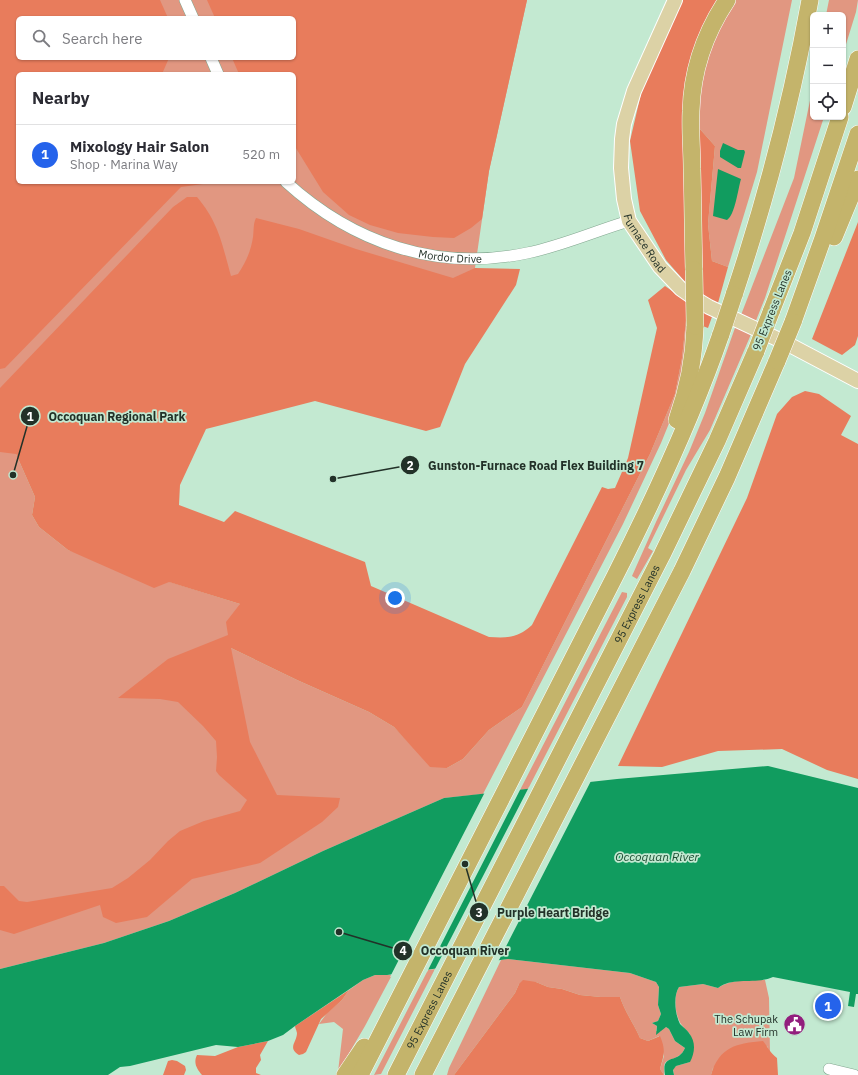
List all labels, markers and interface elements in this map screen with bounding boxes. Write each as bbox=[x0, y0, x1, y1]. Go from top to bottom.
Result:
map controls bbox=[810, 12, 846, 120]
button: + bbox=[810, 12, 846, 48]
search box bbox=[16, 16, 296, 60]
icon: search bbox=[30, 27, 52, 49]
text: Search here bbox=[62, 29, 142, 48]
button: − bbox=[810, 48, 846, 84]
button: locate bbox=[810, 84, 846, 120]
text: Nearby bbox=[32, 87, 90, 109]
text: Mixology Hair Salon bbox=[70, 137, 209, 156]
text: 1 bbox=[41, 146, 49, 163]
text: 520 m bbox=[242, 146, 280, 163]
text: Shop · Marina Way bbox=[70, 156, 178, 173]
street label: Furnace Road bbox=[621, 213, 669, 276]
street label: Mordor Drive bbox=[417, 246, 482, 266]
street label: 95 Express Lanes bbox=[749, 267, 795, 353]
callout: Occoquan Regional Park bbox=[20, 404, 193, 428]
text: 1 bbox=[26, 409, 34, 424]
text: Occoquan Regional Park bbox=[48, 409, 186, 424]
callout: Gunston-Furnace Road Flex Building 7 bbox=[400, 453, 652, 477]
text: 2 bbox=[406, 458, 414, 473]
text: Gunston-Furnace Road Flex Building 7 bbox=[428, 458, 644, 473]
street label: 95 Express Lanes bbox=[611, 562, 663, 646]
your location bbox=[385, 588, 405, 608]
water label: Occoquan River bbox=[615, 849, 699, 864]
callout: Purple Heart Bridge bbox=[469, 900, 617, 924]
text: 3 bbox=[475, 905, 483, 920]
text: Purple Heart Bridge bbox=[497, 905, 609, 920]
callout: Occoquan River bbox=[393, 939, 518, 963]
text: 4 bbox=[399, 943, 407, 958]
text: Occoquan River bbox=[421, 943, 509, 958]
street label: 95 Express Lanes bbox=[403, 968, 455, 1052]
pin: 1 bbox=[815, 991, 841, 1021]
place label: The Schupak Law Firm bbox=[714, 1012, 778, 1039]
public building icon: The Schupak Law Firm bbox=[781, 1012, 807, 1038]

